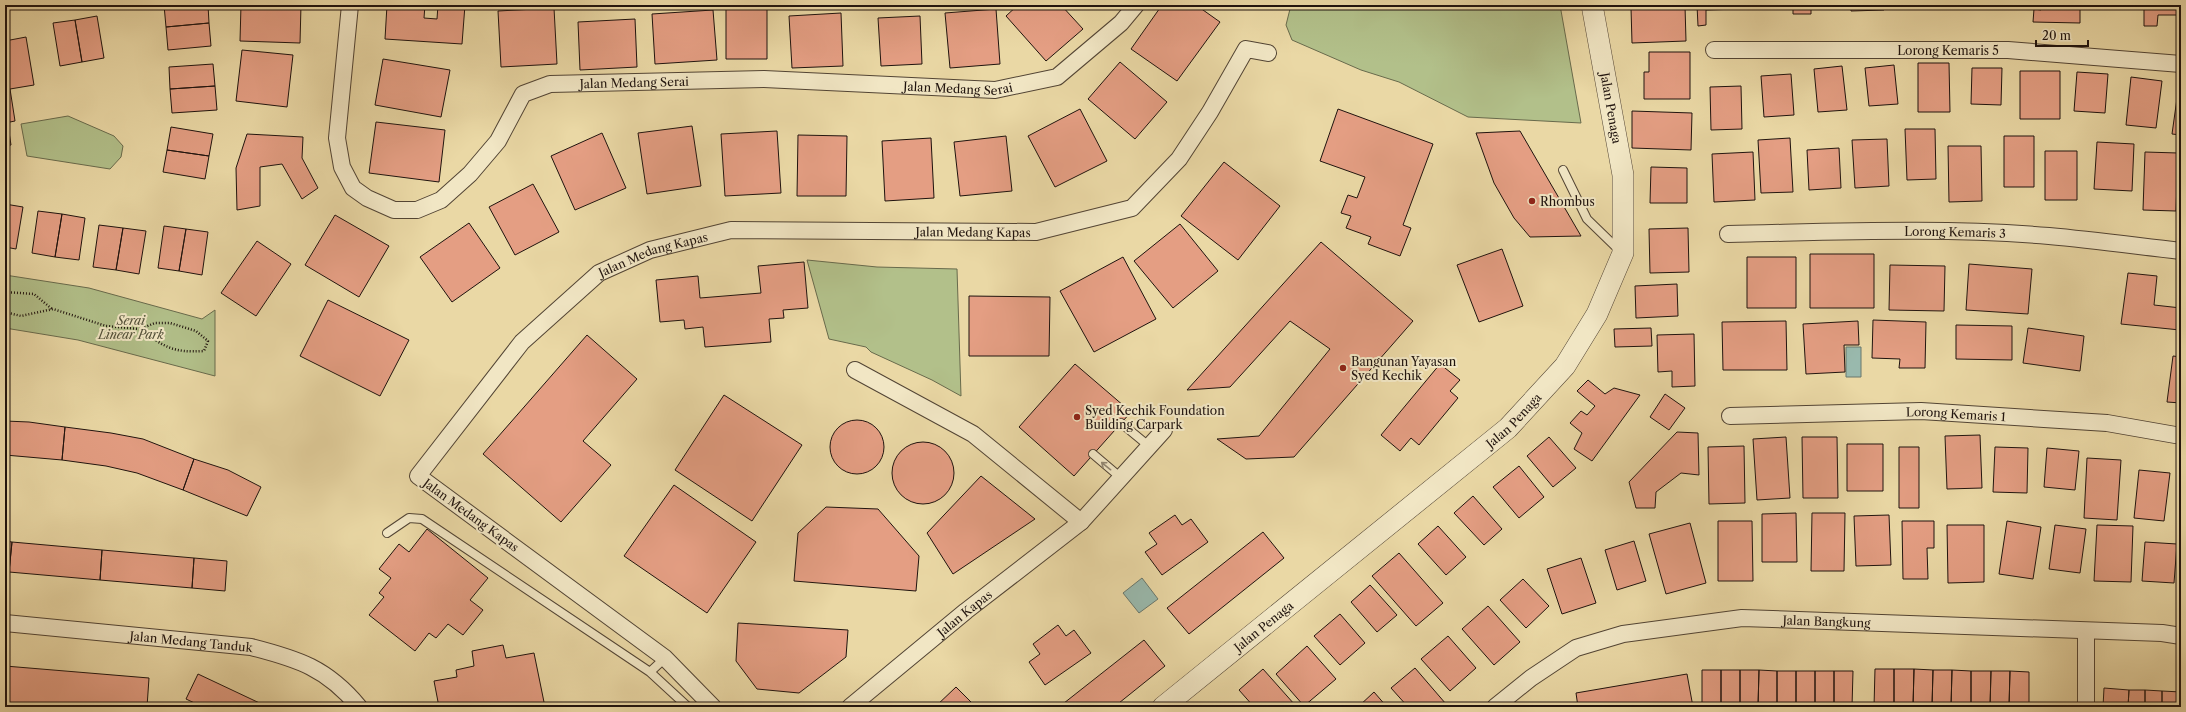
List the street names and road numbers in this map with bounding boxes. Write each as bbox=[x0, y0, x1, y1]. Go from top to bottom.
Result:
street label: Lorong Kemaris 5 bbox=[1897, 43, 1999, 58]
street label: Jalan Penaga bbox=[1597, 69, 1625, 145]
street label: Jalan Medang Serai bbox=[577, 73, 689, 91]
street label: Jalan Medang Serai bbox=[901, 78, 1014, 98]
street label: Lorong Kemaris 3 bbox=[1904, 223, 2006, 241]
street label: Jalan Medang Kapas bbox=[914, 224, 1031, 239]
street label: Jalan Medang Kapas bbox=[594, 229, 709, 281]
street label: Jalan Penaga bbox=[1481, 389, 1545, 452]
street label: Lorong Kemaris 1 bbox=[1906, 403, 2006, 424]
street label: Jalan Medang Kapas bbox=[418, 474, 522, 555]
street label: Jalan Kapas bbox=[932, 587, 995, 641]
street label: Jalan Penaga bbox=[1229, 597, 1296, 656]
street label: Jalan Bangkung bbox=[1780, 612, 1871, 630]
street label: Jalan Medang Tanduk bbox=[127, 628, 254, 655]

